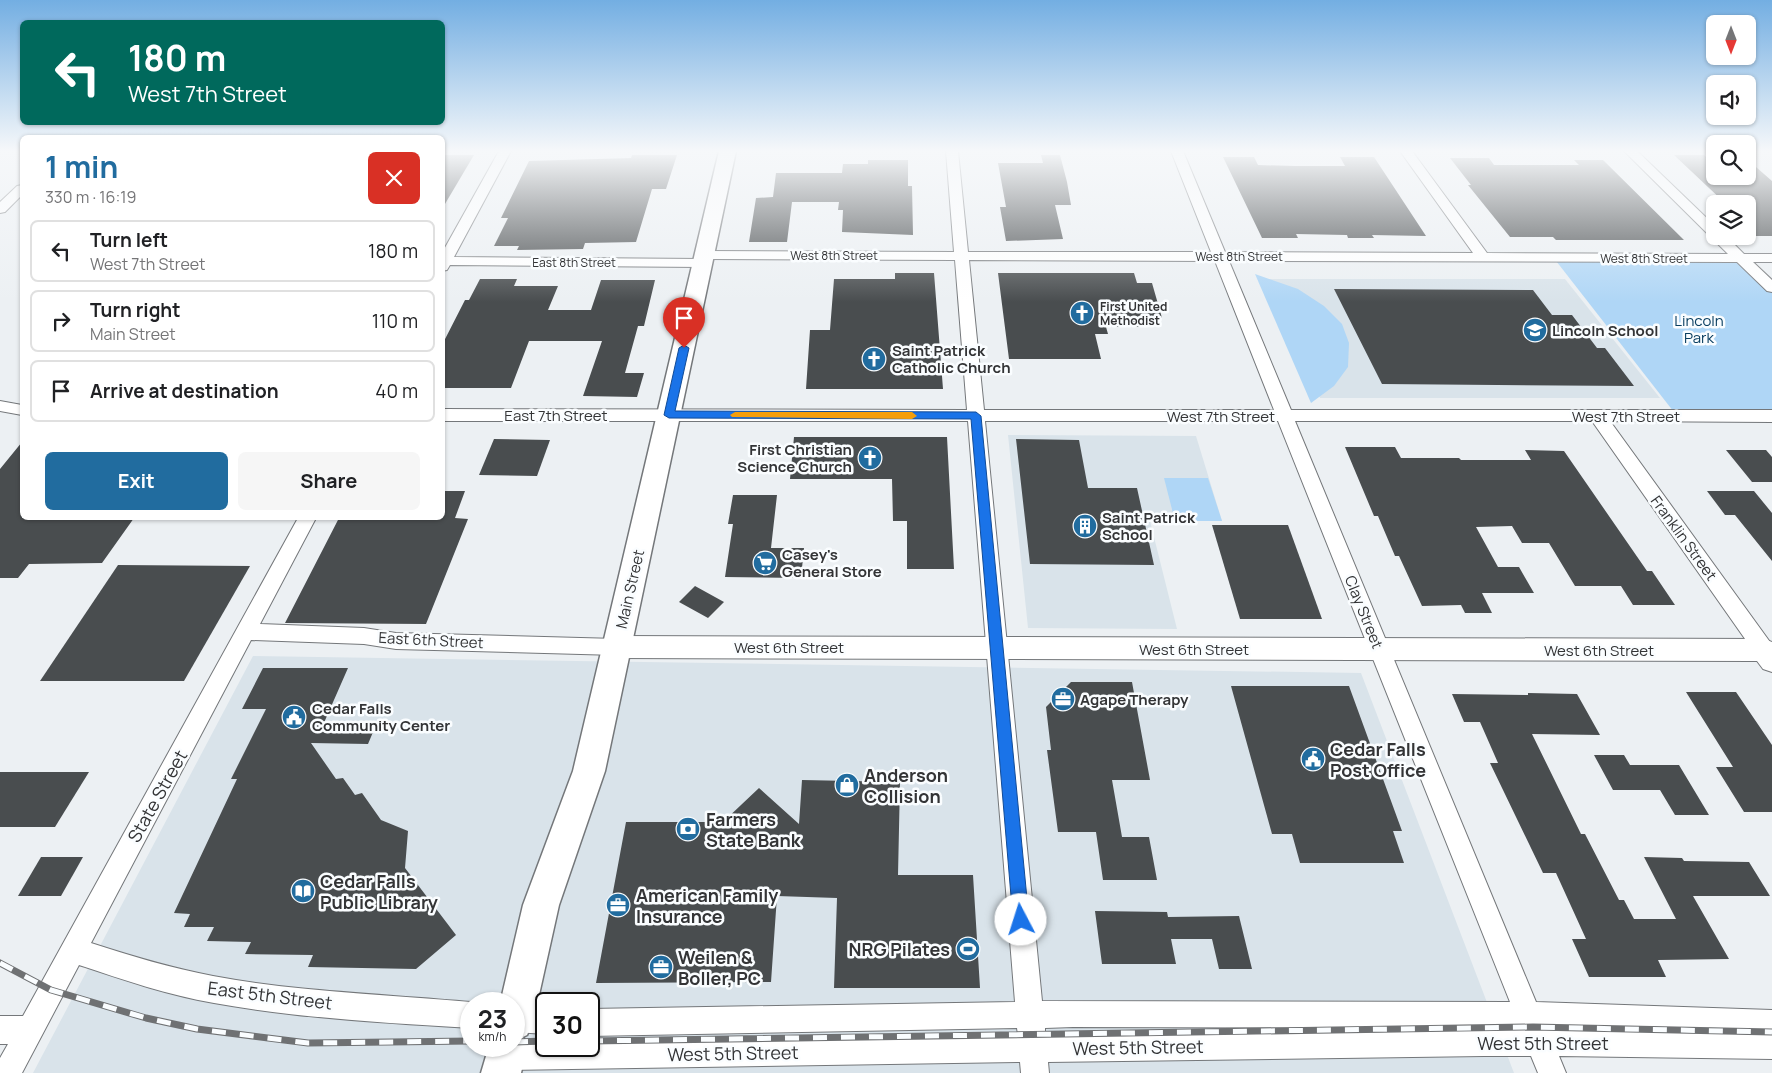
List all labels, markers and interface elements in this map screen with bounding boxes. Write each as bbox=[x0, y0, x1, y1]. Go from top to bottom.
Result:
north arrow bbox=[1706, 15, 1756, 65]
map controls bbox=[1706, 15, 1756, 245]
text: 180 m bbox=[128, 34, 226, 82]
icon: left bbox=[45, 40, 110, 105]
button: sound bbox=[1706, 75, 1756, 125]
text: West 7th Street bbox=[128, 79, 287, 109]
button: search bbox=[1706, 135, 1756, 185]
text: 1 min bbox=[45, 146, 118, 187]
button: close bbox=[368, 152, 420, 204]
text: 330 m · 16:19 bbox=[45, 186, 136, 208]
button: layers bbox=[1706, 195, 1756, 245]
text: Turn left bbox=[90, 227, 168, 253]
icon: left bbox=[47, 237, 75, 265]
text: 180 m bbox=[368, 238, 418, 264]
street label: West 8th Street bbox=[790, 247, 878, 264]
street label: West 8th Street bbox=[1195, 248, 1283, 265]
street label: West 8th Street bbox=[1600, 250, 1688, 267]
text: West 7th Street bbox=[90, 253, 206, 275]
street label: East 8th Street bbox=[532, 254, 616, 271]
text: Turn right bbox=[90, 297, 180, 323]
pin bbox=[663, 297, 705, 348]
place label: First United Methodist bbox=[1100, 298, 1167, 329]
church icon: First United Methodist bbox=[1069, 300, 1095, 326]
icon: arrive bbox=[670, 304, 698, 332]
icon: right bbox=[47, 307, 75, 335]
text: 110 m bbox=[372, 308, 418, 334]
park label: Lincoln Park bbox=[1674, 310, 1724, 348]
school or university icon: Lincoln School bbox=[1522, 317, 1548, 343]
place label: Lincoln School bbox=[1552, 320, 1658, 341]
text: Main Street bbox=[90, 323, 176, 345]
place label: Saint Patrick Catholic Church bbox=[892, 340, 1011, 378]
church icon: Saint Patrick Catholic Church bbox=[861, 346, 887, 372]
icon: arrive bbox=[47, 377, 75, 405]
text: Arrive at destination bbox=[90, 378, 279, 404]
text: 40 m bbox=[375, 378, 418, 404]
street label: East 7th Street bbox=[504, 405, 608, 426]
street label: West 7th Street bbox=[1167, 406, 1275, 427]
street label: West 7th Street bbox=[1572, 406, 1680, 427]
place label: First Christian Science Church bbox=[737, 439, 852, 477]
church icon: First Christian Science Church bbox=[857, 445, 883, 471]
button: Exit bbox=[45, 452, 228, 510]
button: Share bbox=[238, 452, 420, 510]
street label: Franklin Street bbox=[1646, 491, 1722, 585]
place label: Saint Patrick School bbox=[1102, 507, 1196, 545]
building icon: Saint Patrick School bbox=[1072, 513, 1098, 539]
place label: Casey's General Store bbox=[782, 544, 882, 582]
street label: Main Street bbox=[611, 547, 649, 631]
supermarket icon: Casey's General Store bbox=[752, 550, 778, 576]
street label: Clay Street bbox=[1340, 572, 1388, 652]
street label: East 6th Street bbox=[378, 627, 484, 653]
street label: West 6th Street bbox=[734, 637, 844, 658]
street label: West 6th Street bbox=[1139, 639, 1249, 660]
street label: West 6th Street bbox=[1544, 640, 1654, 661]
office icon: Agape Therapy bbox=[1050, 686, 1076, 712]
place label: Agape Therapy bbox=[1080, 689, 1189, 710]
place label: Cedar Falls Community Center bbox=[312, 698, 450, 736]
public building icon: Cedar Falls Community Center bbox=[281, 704, 307, 730]
place label: Cedar Falls Post Office bbox=[1330, 737, 1426, 782]
street label: State Street bbox=[122, 746, 192, 846]
public building icon: Cedar Falls Post Office bbox=[1300, 746, 1326, 772]
place label: Anderson Collision bbox=[864, 763, 948, 808]
shop icon: Anderson Collision bbox=[834, 772, 860, 798]
place label: Farmers State Bank bbox=[706, 807, 802, 852]
bank icon: Farmers State Bank bbox=[675, 816, 701, 842]
place label: Cedar Falls Public Library bbox=[320, 869, 438, 914]
library icon: Cedar Falls Public Library bbox=[290, 878, 316, 904]
place label: American Family Insurance bbox=[636, 883, 778, 928]
office icon: American Family Insurance bbox=[605, 892, 631, 918]
position arrow bbox=[994, 893, 1046, 945]
sports icon: NRG Pilates bbox=[955, 936, 981, 962]
place label: NRG Pilates bbox=[849, 937, 950, 961]
place label: Weilen & Boller, PC bbox=[678, 945, 761, 990]
office icon: Weilen & Boller, PC bbox=[648, 954, 674, 980]
street label: East 5th Street bbox=[206, 975, 334, 1015]
speed limit sign: 30 bbox=[535, 992, 600, 1057]
text: 23 bbox=[478, 1001, 507, 1036]
text: km/h bbox=[479, 1028, 506, 1045]
street label: West 5th Street bbox=[1477, 1031, 1609, 1055]
street label: West 5th Street bbox=[1072, 1034, 1204, 1060]
street label: West 5th Street bbox=[667, 1040, 799, 1066]

